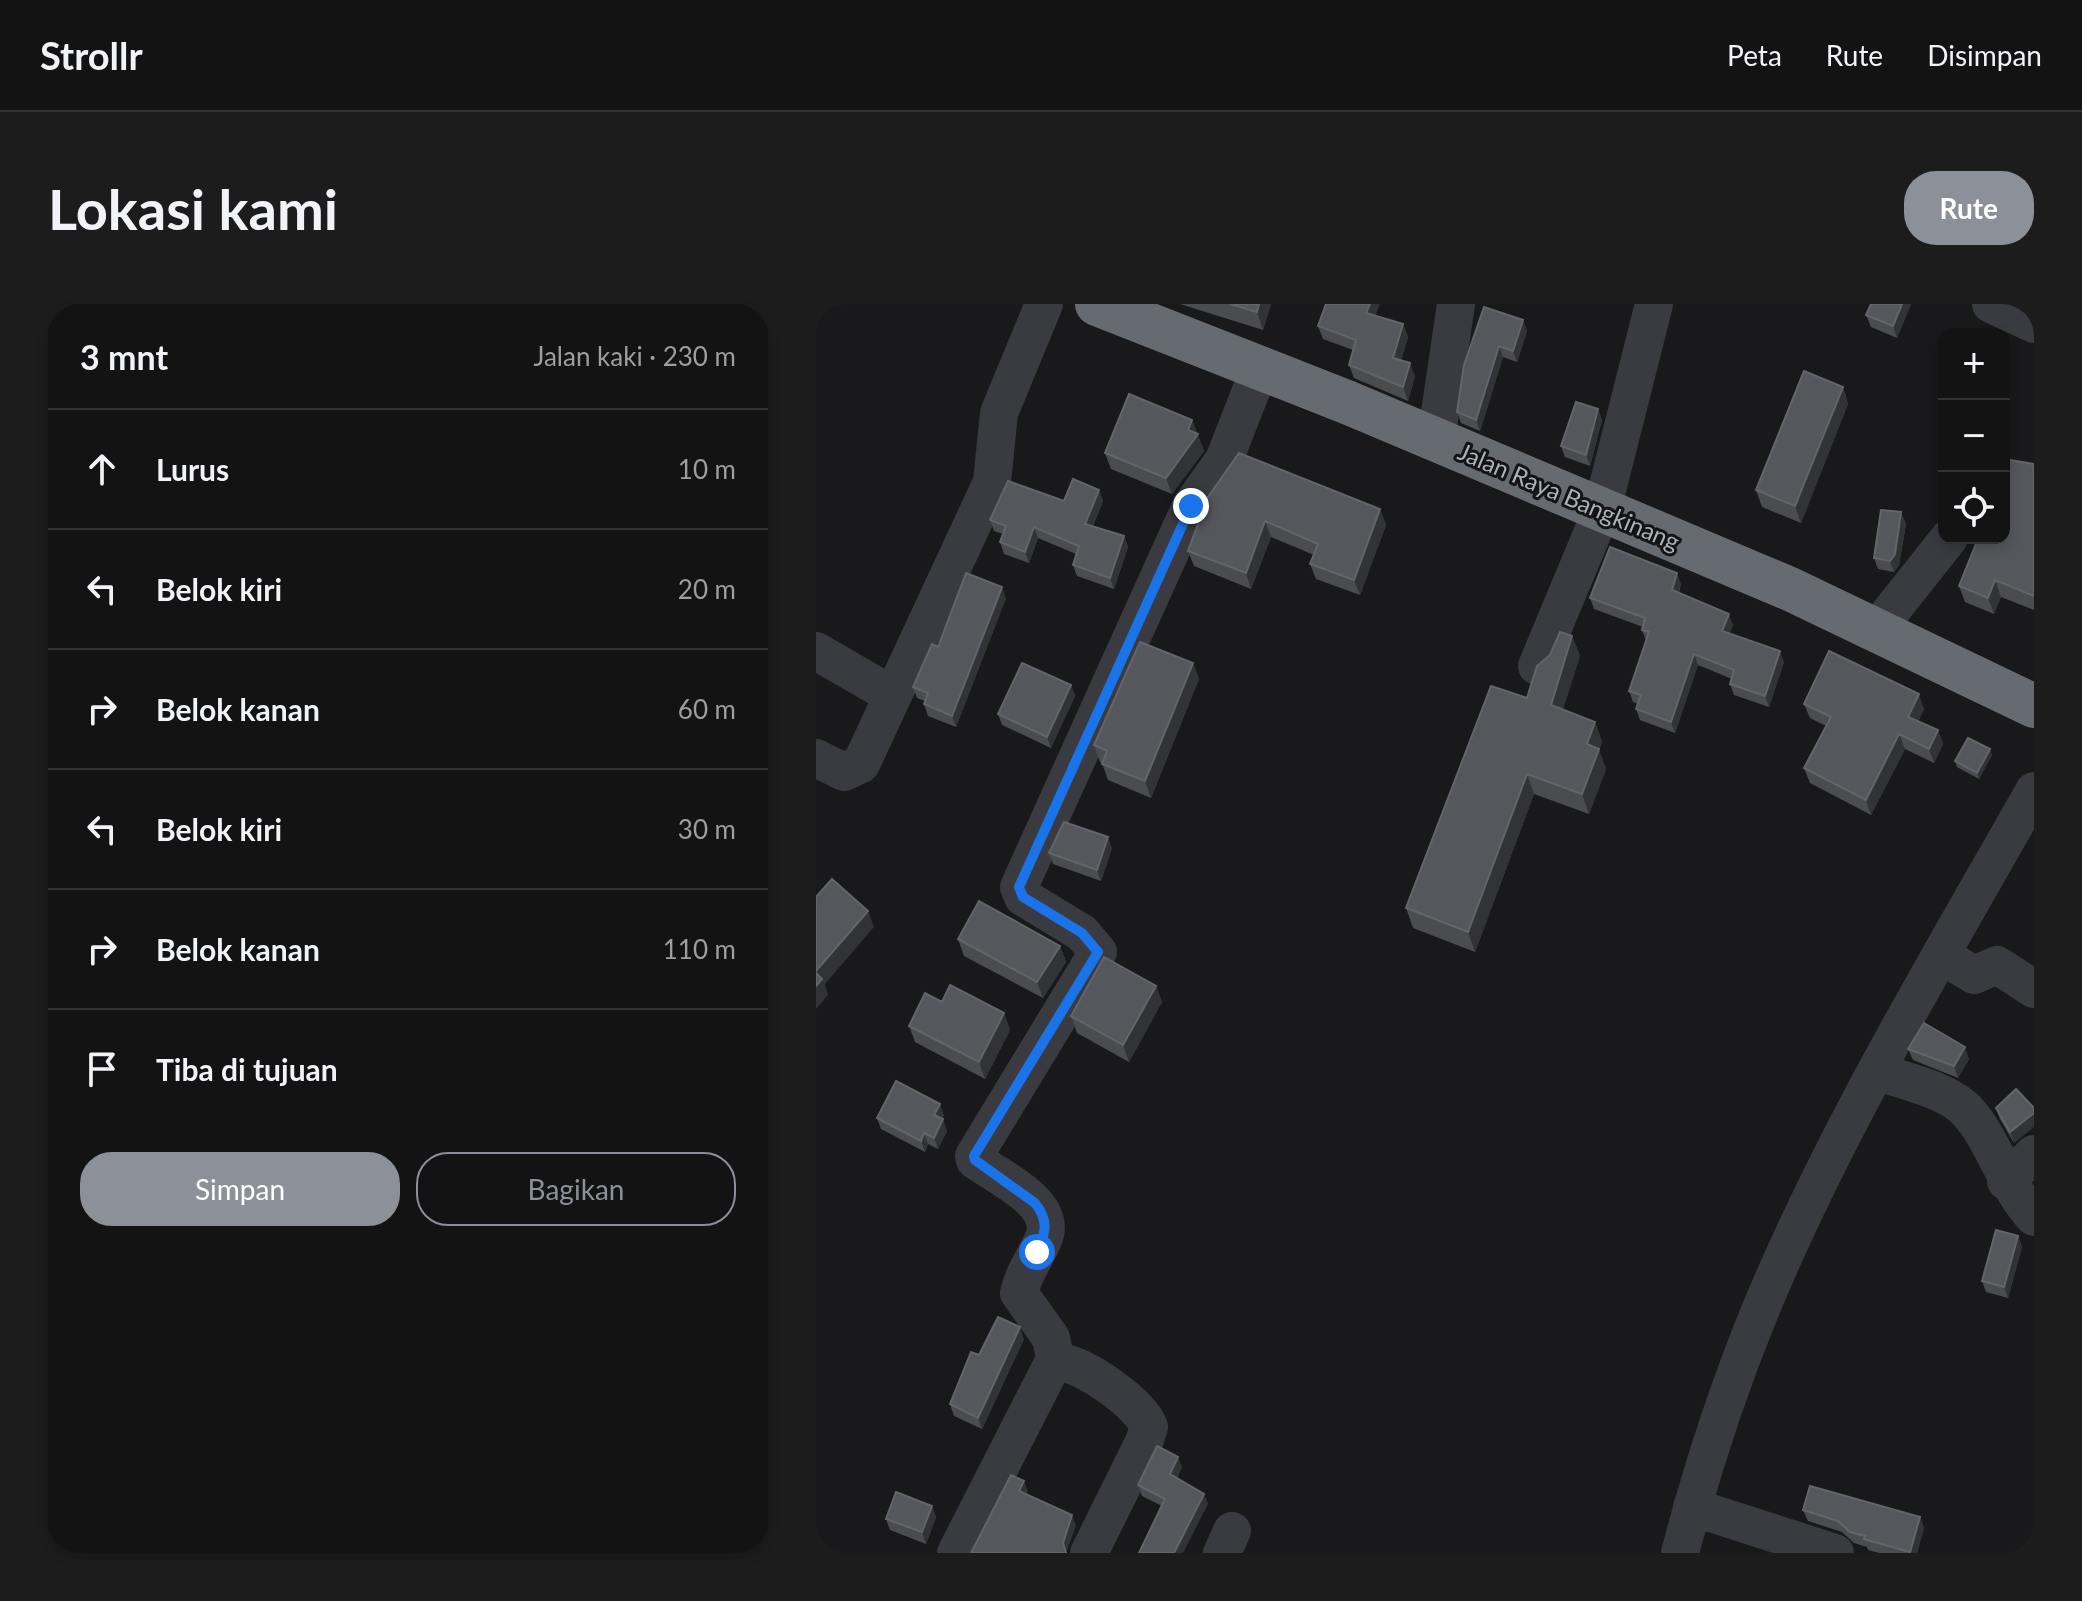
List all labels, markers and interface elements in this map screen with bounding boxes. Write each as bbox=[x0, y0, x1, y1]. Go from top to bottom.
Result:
text: Strollr bbox=[40, 32, 143, 78]
text: Peta bbox=[1727, 38, 1782, 72]
text: Rute bbox=[1826, 38, 1883, 72]
text: Disimpan bbox=[1927, 38, 2042, 72]
button: Rute bbox=[1904, 171, 2034, 245]
text: Lokasi kami bbox=[48, 175, 338, 242]
map controls bbox=[1938, 328, 2010, 544]
button: + bbox=[1938, 328, 2010, 400]
text: 3 mnt bbox=[80, 336, 168, 377]
text: Jalan kaki · 230 m bbox=[533, 340, 736, 372]
button: − bbox=[1938, 400, 2010, 472]
street label: Jalan Raya Bangkinang bbox=[1454, 436, 1684, 556]
icon: ahead bbox=[80, 447, 124, 491]
text: Lurus bbox=[156, 451, 229, 487]
text: 10 m bbox=[678, 453, 736, 485]
button: locate bbox=[1938, 472, 2010, 544]
route end bbox=[1173, 488, 1209, 524]
icon: left bbox=[80, 567, 124, 611]
text: Belok kiri bbox=[156, 571, 282, 607]
text: 20 m bbox=[678, 573, 736, 605]
icon: right bbox=[80, 687, 124, 731]
text: Belok kanan bbox=[156, 691, 320, 727]
text: 60 m bbox=[678, 693, 736, 725]
icon: left bbox=[80, 807, 124, 851]
text: Belok kiri bbox=[156, 811, 282, 847]
text: 30 m bbox=[678, 813, 736, 845]
icon: right bbox=[80, 927, 124, 971]
text: Belok kanan bbox=[156, 931, 320, 967]
text: 110 m bbox=[663, 933, 736, 965]
icon: arrive bbox=[80, 1047, 124, 1091]
text: Tiba di tujuan bbox=[156, 1051, 338, 1087]
button: Simpan bbox=[80, 1152, 400, 1226]
button: Bagikan bbox=[416, 1152, 736, 1226]
route start bbox=[1019, 1234, 1055, 1270]

